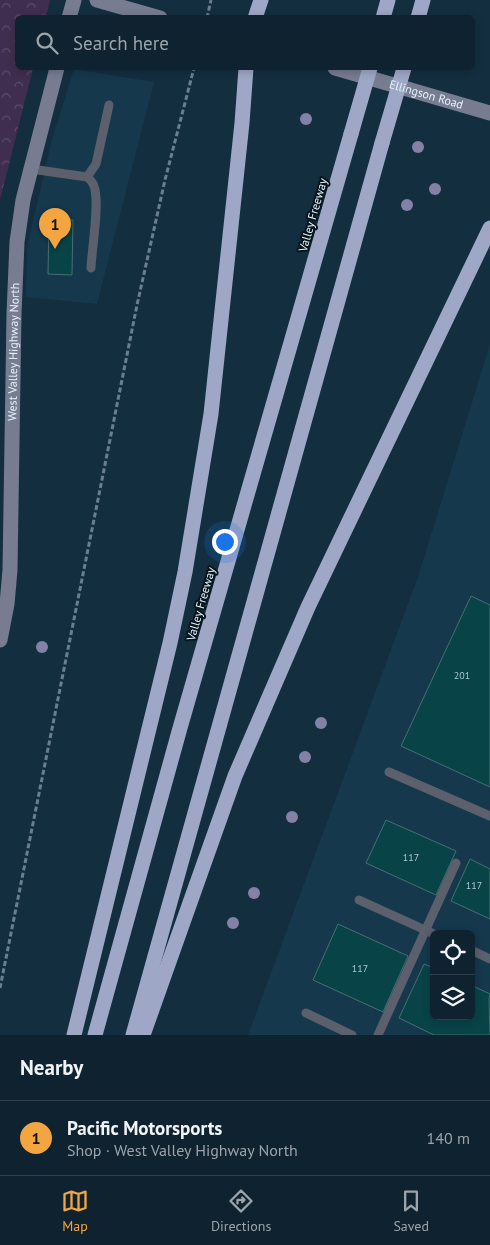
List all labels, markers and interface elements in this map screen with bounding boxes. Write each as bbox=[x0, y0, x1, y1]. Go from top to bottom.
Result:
search box bbox=[15, 15, 475, 70]
icon: search bbox=[33, 29, 61, 57]
text: Search here bbox=[73, 31, 169, 55]
street label: Ellingson Road bbox=[388, 76, 465, 112]
street label: Valley Freeway bbox=[295, 176, 330, 254]
pin: 1 bbox=[39, 208, 71, 249]
street label: West Valley Highway North bbox=[4, 282, 22, 421]
your location bbox=[212, 529, 238, 555]
street label: Valley Freeway bbox=[183, 565, 218, 643]
house number: 201 bbox=[454, 669, 470, 682]
house number: 117 bbox=[403, 851, 419, 864]
house number: 117 bbox=[466, 879, 482, 892]
map controls bbox=[430, 930, 475, 1020]
button: locate bbox=[430, 930, 475, 975]
house number: 117 bbox=[352, 962, 368, 975]
button: layers bbox=[430, 975, 475, 1020]
text: Nearby bbox=[20, 1054, 83, 1081]
text: Pacific Motorsports bbox=[67, 1116, 222, 1140]
text: 1 bbox=[31, 1128, 41, 1148]
text: 140 m bbox=[427, 1128, 470, 1148]
text: Shop · West Valley Highway North bbox=[67, 1140, 298, 1160]
tab: Map bbox=[61, 1187, 89, 1235]
tab: Directions bbox=[211, 1187, 271, 1235]
tab: Saved bbox=[393, 1187, 429, 1235]

